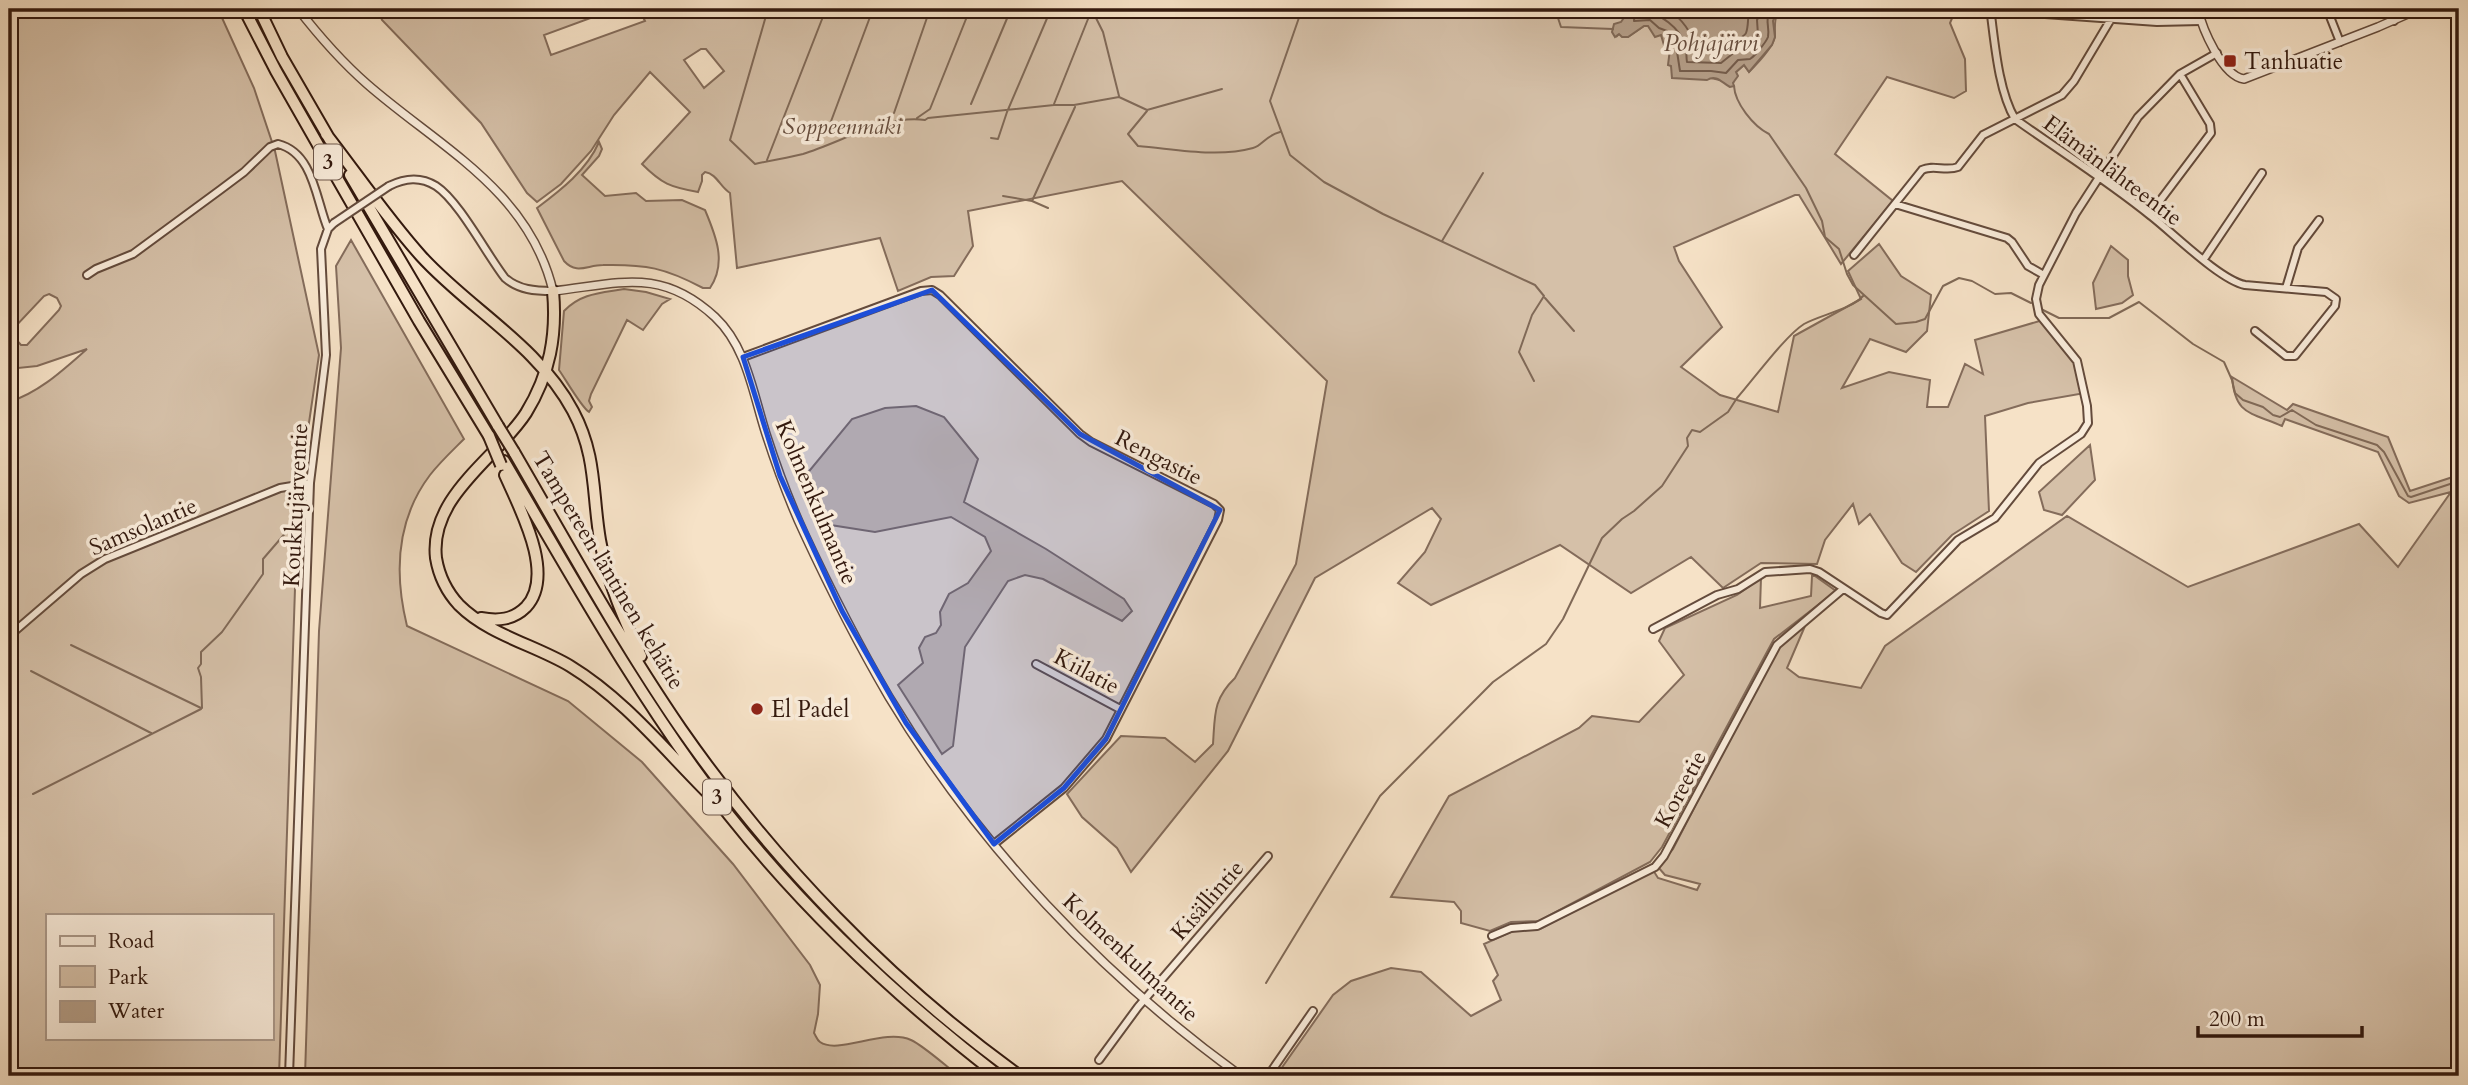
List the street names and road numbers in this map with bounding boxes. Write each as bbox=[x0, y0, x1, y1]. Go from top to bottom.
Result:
street label: Elämänlähteentie bbox=[2037, 108, 2189, 233]
road number: 3 bbox=[314, 144, 342, 180]
street label: Kolmenkulmantie bbox=[768, 415, 865, 589]
street label: Koukkujärventie bbox=[276, 422, 315, 588]
street label: Rengastie bbox=[1110, 422, 1208, 493]
street label: Tampereen läntinen kehätie bbox=[525, 445, 692, 695]
street label: Samsolantie bbox=[85, 490, 202, 563]
street label: Kiilatie bbox=[1049, 641, 1125, 702]
street label: Koreetie bbox=[1647, 745, 1714, 833]
road number: 3 bbox=[703, 780, 731, 814]
street label: Kisällintie bbox=[1164, 854, 1251, 947]
street label: Kolmenkulmantie bbox=[1056, 886, 1206, 1029]

